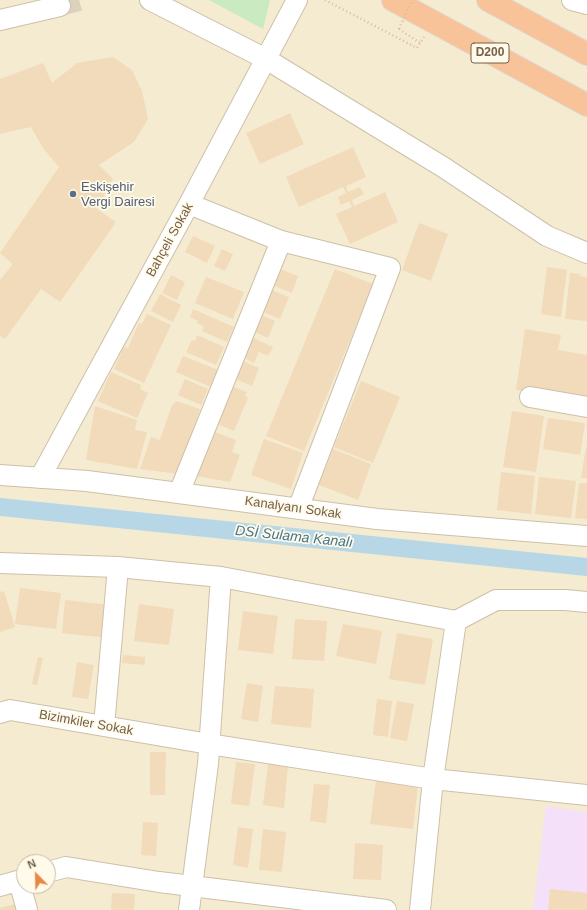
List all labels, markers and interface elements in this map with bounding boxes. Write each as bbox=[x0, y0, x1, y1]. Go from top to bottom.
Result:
road number: D200 bbox=[471, 43, 509, 63]
place label: Eskişehir Vergi Dairesi bbox=[81, 179, 155, 210]
marker: Eskişehir Vergi Dairesi bbox=[68, 189, 78, 199]
street label: Bahçeli Sokak bbox=[143, 200, 197, 280]
street label: Kanalyanı Sokak bbox=[244, 493, 342, 523]
water label: DSİ Sulama Kanalı bbox=[234, 522, 354, 552]
street label: Bizimkiler Sokak bbox=[38, 707, 134, 739]
north arrow bbox=[16, 854, 56, 894]
text: N bbox=[26, 857, 38, 871]

